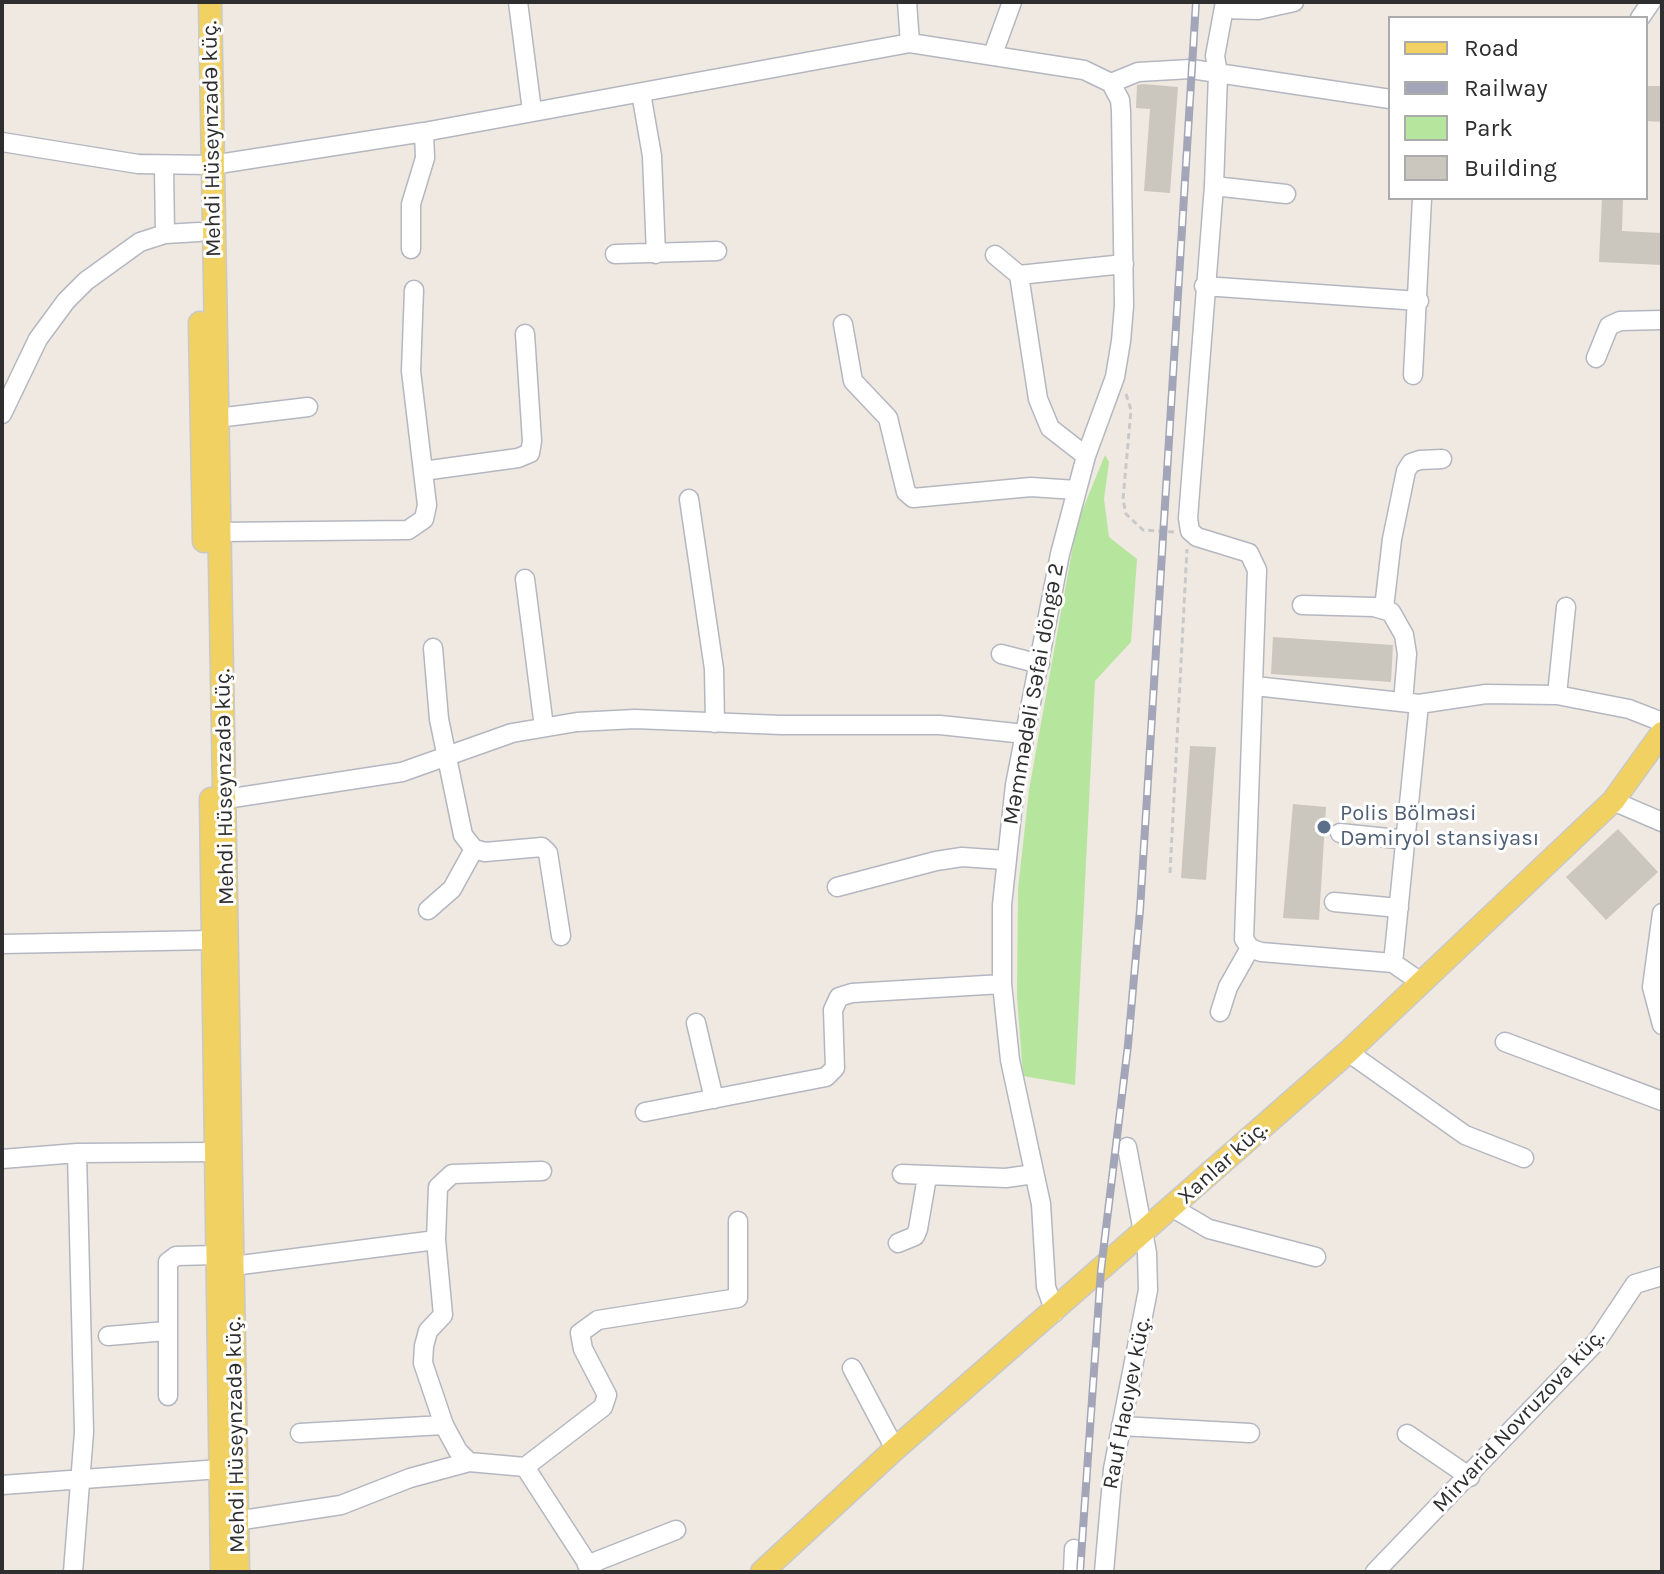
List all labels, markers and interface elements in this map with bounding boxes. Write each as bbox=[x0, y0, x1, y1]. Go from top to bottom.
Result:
legend bbox=[1388, 16, 1648, 200]
street label: Mehdi Hüseynzadə küç. bbox=[197, 21, 227, 257]
text: Road bbox=[1464, 34, 1519, 62]
text: Railway bbox=[1464, 74, 1548, 102]
text: Park bbox=[1464, 114, 1513, 142]
text: Building bbox=[1464, 154, 1557, 182]
street label: Məmmədəli Səfai döngə 2 bbox=[998, 561, 1070, 827]
street label: Mehdi Hüseynzadə küç. bbox=[210, 669, 240, 905]
place label: Polis Bölməsi Dəmiryol stansiyası bbox=[1340, 801, 1539, 852]
marker: Polis Bölməsi Dəmiryol stansiyası bbox=[1315, 818, 1333, 836]
street label: Xanlar küç. bbox=[1173, 1116, 1273, 1210]
street label: Rauf Hacıyev küç. bbox=[1097, 1314, 1157, 1492]
street label: Mehdi Hüseynzadə küç. bbox=[221, 1317, 251, 1553]
street label: Mirvarid Novruzova küç. bbox=[1427, 1324, 1611, 1518]

